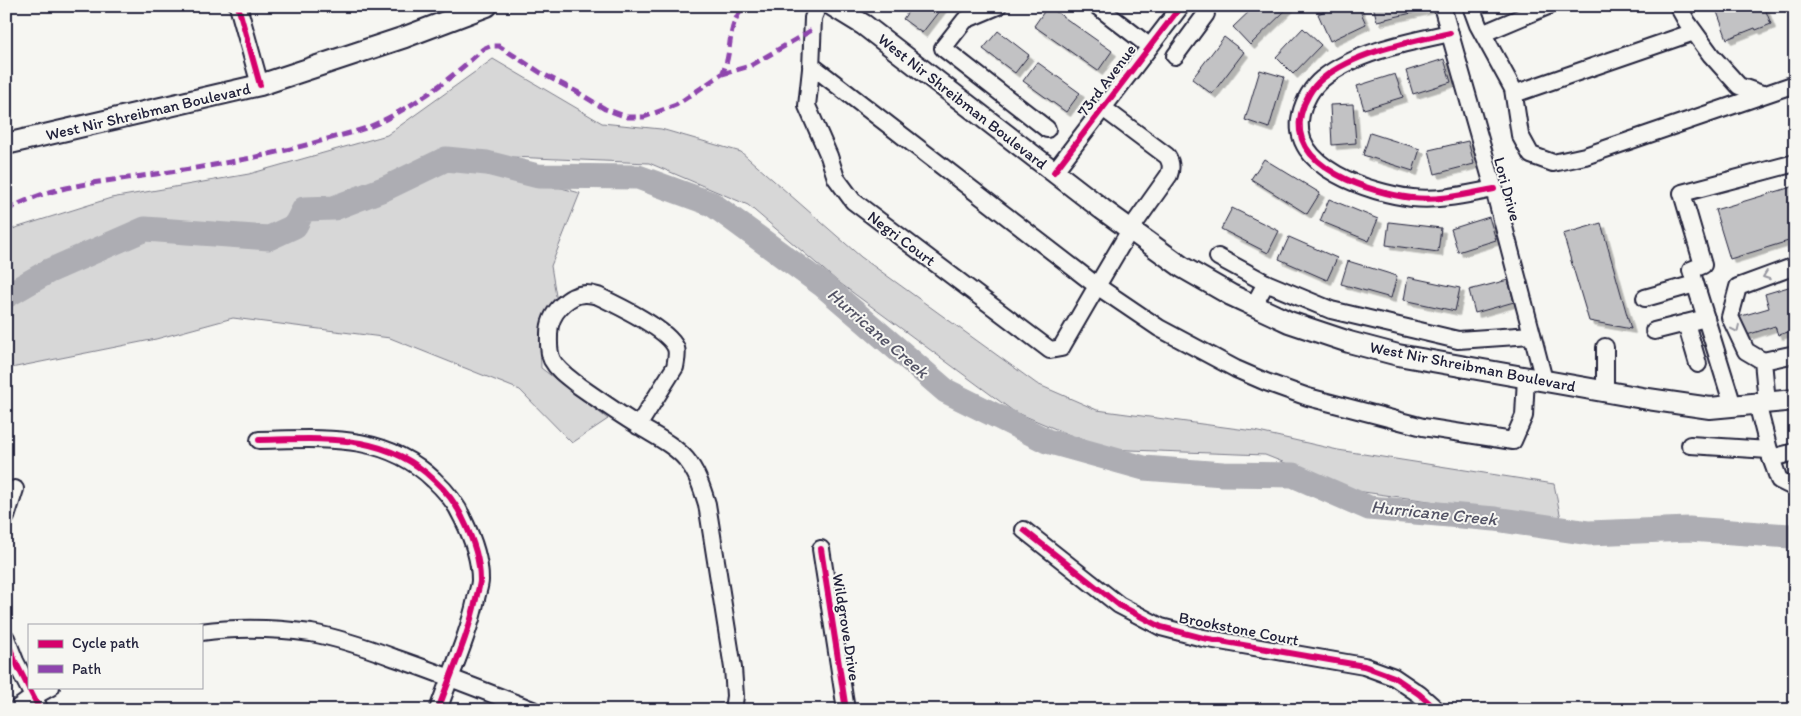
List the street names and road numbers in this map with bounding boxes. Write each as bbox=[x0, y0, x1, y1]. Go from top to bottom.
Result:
street label: West Nir Shreibman Boulevard bbox=[874, 29, 1051, 174]
street label: 73rd Avenue bbox=[1073, 40, 1140, 120]
street label: West Nir Shreibman Boulevard bbox=[44, 79, 253, 144]
street label: Lori Drive bbox=[1490, 155, 1525, 223]
street label: Negri Court bbox=[864, 207, 939, 270]
street label: West Nir Shreibman Boulevard bbox=[1368, 337, 1578, 396]
street label: Wildgrove Drive bbox=[829, 572, 864, 682]
street label: Brookstone Court bbox=[1177, 608, 1301, 649]

